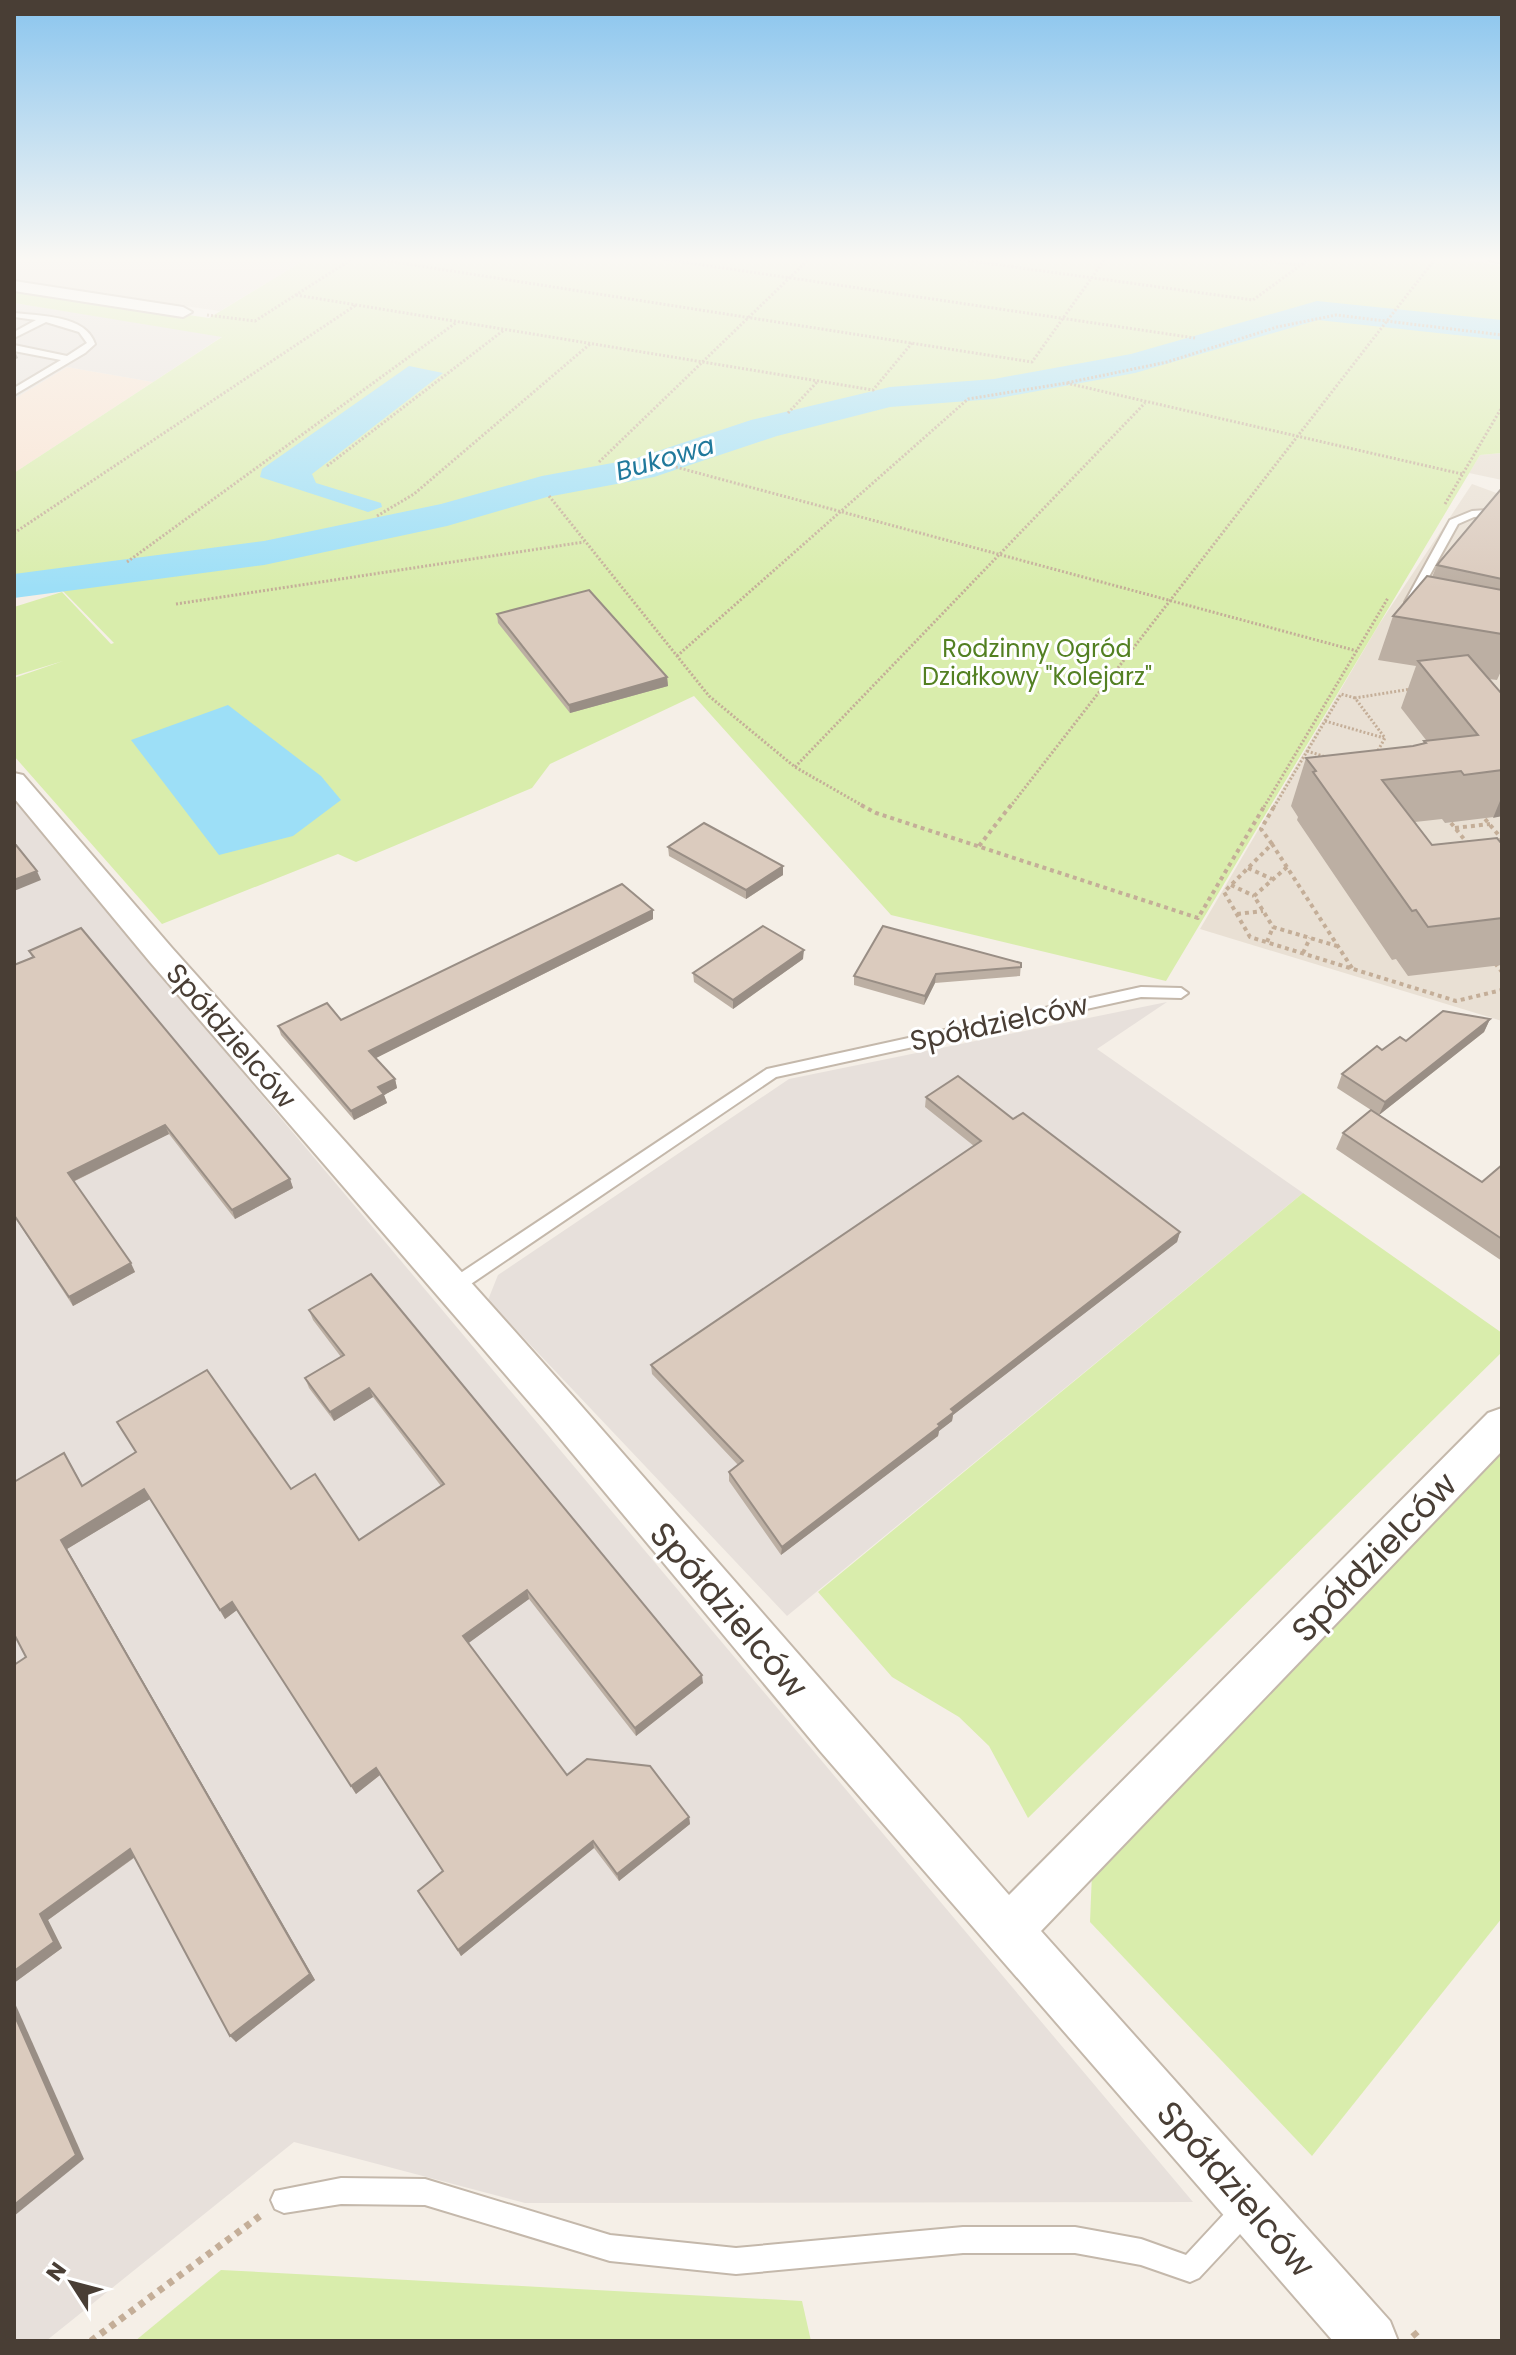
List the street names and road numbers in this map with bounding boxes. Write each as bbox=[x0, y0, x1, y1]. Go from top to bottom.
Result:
street label: Spółdzielców bbox=[157, 955, 305, 1117]
street label: Spółdzielców bbox=[906, 985, 1092, 1061]
street label: Spółdzielców bbox=[1280, 1461, 1468, 1653]
street label: Spółdzielców bbox=[639, 1511, 819, 1709]
street label: Spółdzielców bbox=[1146, 2090, 1326, 2288]

